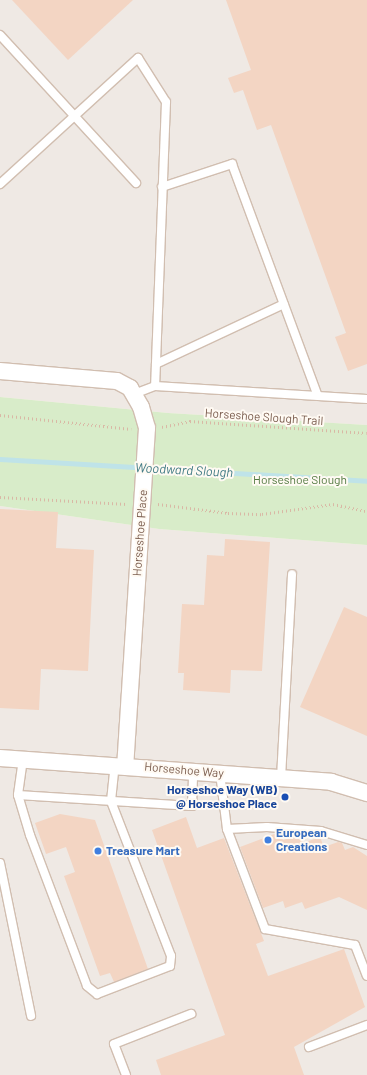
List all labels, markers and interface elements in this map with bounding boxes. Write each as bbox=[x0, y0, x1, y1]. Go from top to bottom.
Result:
street label: Horseshoe Slough Trail bbox=[204, 406, 324, 428]
water label: Woodward Slough bbox=[135, 460, 233, 480]
park label: Horseshoe Slough bbox=[253, 473, 347, 487]
street label: Horseshoe Place bbox=[130, 489, 150, 577]
street label: Horseshoe Way bbox=[144, 759, 224, 781]
place label: Horseshoe Way (WB) @ Horseshoe Place bbox=[167, 783, 277, 811]
marker: Horseshoe Way (WB) @ Horseshoe Place bbox=[280, 792, 290, 802]
place label: European Creations bbox=[276, 826, 327, 854]
marker: European Creations bbox=[263, 835, 273, 845]
place label: Treasure Mart bbox=[106, 844, 180, 858]
marker: Treasure Mart bbox=[93, 846, 103, 856]

